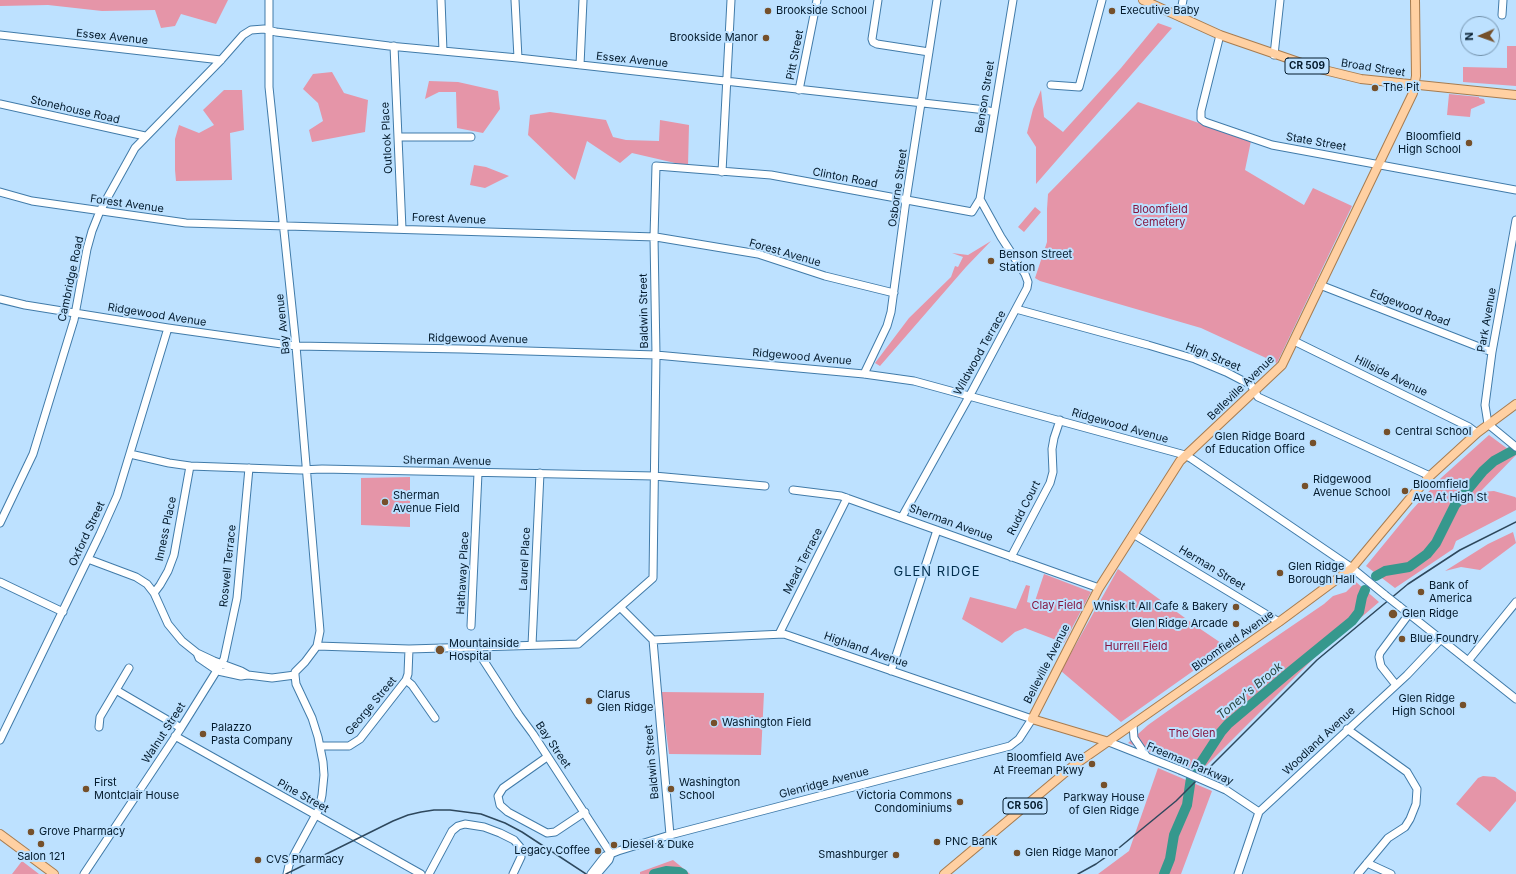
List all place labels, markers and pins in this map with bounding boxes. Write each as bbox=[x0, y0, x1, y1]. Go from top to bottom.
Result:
place label: Brookside School bbox=[776, 4, 867, 18]
place label: Executive Baby bbox=[1120, 4, 1199, 18]
marker: Brookside School bbox=[763, 6, 773, 16]
marker: Executive Baby bbox=[1107, 6, 1117, 16]
place label: Brookside Manor bbox=[670, 31, 758, 45]
marker: Brookside Manor bbox=[761, 33, 771, 43]
place label: The Pit bbox=[1383, 81, 1419, 95]
marker: The Pit bbox=[1370, 83, 1380, 93]
place label: Bloomfield High School bbox=[1398, 130, 1461, 156]
marker: Bloomfield High School bbox=[1464, 138, 1474, 148]
place label: Benson Street Station bbox=[999, 248, 1072, 274]
marker: Benson Street Station bbox=[986, 256, 996, 266]
place label: Central School bbox=[1395, 425, 1471, 439]
marker: Central School bbox=[1382, 427, 1392, 437]
place label: Glen Ridge Board of Education Office bbox=[1205, 430, 1305, 456]
marker: Glen Ridge Board of Education Office bbox=[1308, 438, 1318, 448]
place label: Ridgewood Avenue School bbox=[1313, 473, 1390, 499]
place label: Bloomfield Ave At High St bbox=[1413, 478, 1487, 504]
marker: Ridgewood Avenue School bbox=[1300, 481, 1310, 491]
marker: Bloomfield Ave At High St bbox=[1400, 486, 1410, 496]
place label: Sherman Avenue Field bbox=[393, 489, 460, 515]
marker: Sherman Avenue Field bbox=[380, 497, 390, 507]
place label: Glen Ridge Borough Hall bbox=[1288, 560, 1355, 586]
marker: Glen Ridge Borough Hall bbox=[1275, 568, 1285, 578]
place label: Bank of America bbox=[1429, 579, 1472, 605]
marker: Bank of America bbox=[1416, 587, 1426, 597]
place label: Whisk It All Cafe & Bakery bbox=[1094, 600, 1228, 614]
marker: Whisk It All Cafe & Bakery bbox=[1231, 602, 1241, 612]
place label: Glen Ridge bbox=[1402, 607, 1459, 621]
marker: Glen Ridge bbox=[1387, 608, 1399, 620]
place label: Glen Ridge Arcade bbox=[1131, 617, 1228, 631]
marker: Glen Ridge Arcade bbox=[1231, 619, 1241, 629]
place label: Blue Foundry bbox=[1410, 632, 1479, 646]
marker: Blue Foundry bbox=[1397, 634, 1407, 644]
place label: Mountainside Hospital bbox=[449, 637, 519, 663]
marker: Mountainside Hospital bbox=[434, 644, 446, 656]
place label: Clarus Glen Ridge bbox=[597, 688, 654, 714]
place label: Glen Ridge High School bbox=[1392, 692, 1455, 718]
marker: Clarus Glen Ridge bbox=[584, 696, 594, 706]
marker: Glen Ridge High School bbox=[1458, 700, 1468, 710]
place label: Washington Field bbox=[722, 716, 811, 730]
marker: Washington Field bbox=[709, 718, 719, 728]
place label: Palazzo Pasta Company bbox=[211, 721, 293, 747]
marker: Palazzo Pasta Company bbox=[198, 729, 208, 739]
place label: Bloomfield Ave At Freeman Pkwy bbox=[993, 751, 1084, 777]
marker: Bloomfield Ave At Freeman Pkwy bbox=[1087, 759, 1097, 769]
place label: First Montclair House bbox=[94, 776, 179, 802]
place label: Washington School bbox=[679, 776, 740, 802]
marker: Parkway House of Glen Ridge bbox=[1099, 780, 1109, 790]
marker: First Montclair House bbox=[81, 784, 91, 794]
marker: Washington School bbox=[666, 784, 676, 794]
place label: Victoria Commons Condominiums bbox=[856, 789, 952, 815]
place label: Parkway House of Glen Ridge bbox=[1063, 791, 1145, 817]
marker: Victoria Commons Condominiums bbox=[955, 797, 965, 807]
place label: Grove Pharmacy bbox=[39, 825, 125, 839]
marker: Grove Pharmacy bbox=[26, 827, 36, 837]
place label: PNC Bank bbox=[945, 835, 997, 849]
marker: PNC Bank bbox=[932, 837, 942, 847]
place label: Diesel & Duke bbox=[622, 838, 694, 852]
marker: Salon 121 bbox=[36, 839, 46, 849]
marker: Diesel & Duke bbox=[609, 840, 619, 850]
place label: Legacy Coffee bbox=[514, 844, 590, 858]
marker: Legacy Coffee bbox=[593, 846, 603, 856]
place label: Glen Ridge Manor bbox=[1025, 846, 1118, 860]
place label: Smashburger bbox=[818, 848, 888, 862]
marker: Glen Ridge Manor bbox=[1012, 848, 1022, 858]
place label: Salon 121 bbox=[17, 850, 65, 864]
marker: Smashburger bbox=[891, 850, 901, 860]
place label: CVS Pharmacy bbox=[266, 853, 344, 867]
marker: CVS Pharmacy bbox=[253, 855, 263, 865]

